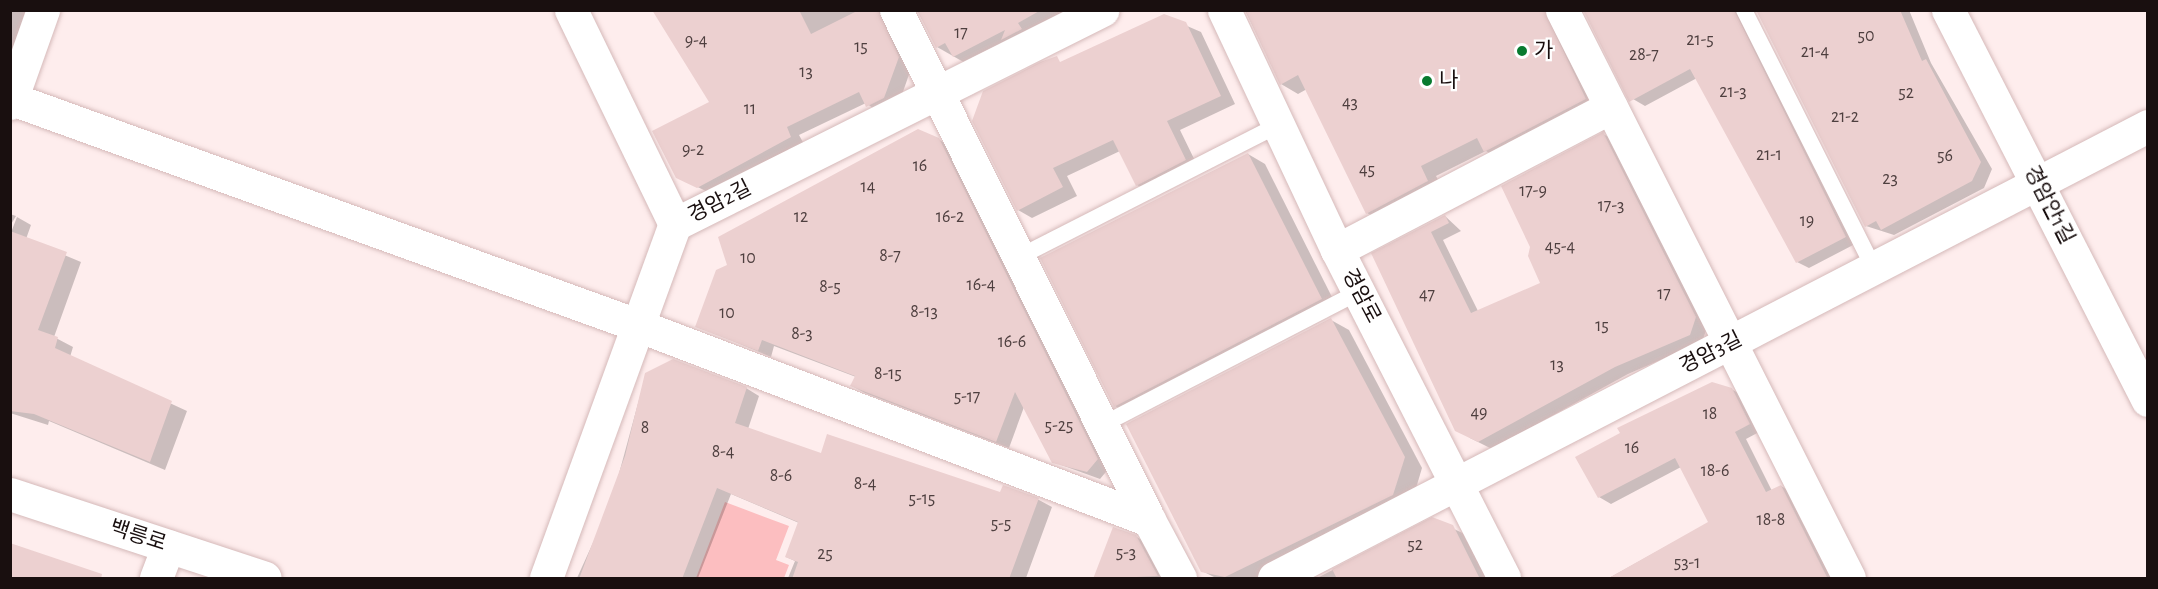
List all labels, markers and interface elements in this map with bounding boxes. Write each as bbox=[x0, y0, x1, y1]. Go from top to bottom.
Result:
house number: 17 bbox=[954, 22, 968, 44]
house number: 50 bbox=[1857, 25, 1875, 47]
house number: 21-5 bbox=[1686, 29, 1714, 51]
house number: 9-4 bbox=[685, 30, 707, 52]
house number: 15 bbox=[854, 36, 868, 58]
place label: 가 bbox=[1534, 38, 1553, 64]
house number: 21-4 bbox=[1801, 41, 1829, 63]
marker: 가 bbox=[1515, 44, 1529, 58]
house number: 28-7 bbox=[1629, 44, 1659, 66]
house number: 13 bbox=[799, 61, 813, 83]
place label: 나 bbox=[1439, 68, 1458, 94]
marker: 나 bbox=[1420, 74, 1434, 88]
house number: 21-3 bbox=[1719, 81, 1747, 103]
house number: 52 bbox=[1898, 82, 1914, 104]
house number: 43 bbox=[1342, 92, 1358, 114]
house number: 11 bbox=[744, 98, 756, 120]
house number: 21-2 bbox=[1831, 106, 1859, 128]
house number: 9-2 bbox=[682, 139, 704, 161]
house number: 21-1 bbox=[1756, 144, 1782, 166]
house number: 56 bbox=[1937, 145, 1953, 167]
house number: 16 bbox=[913, 155, 927, 177]
house number: 45 bbox=[1359, 159, 1375, 181]
street label: 경암안1길 bbox=[2019, 162, 2079, 248]
house number: 23 bbox=[1882, 168, 1898, 190]
street label: 경암2길 bbox=[684, 175, 756, 229]
house number: 14 bbox=[861, 176, 875, 198]
house number: 17-9 bbox=[1519, 180, 1547, 202]
house number: 17-3 bbox=[1598, 195, 1624, 217]
house number: 12 bbox=[794, 206, 808, 228]
house number: 16-2 bbox=[936, 206, 964, 228]
house number: 19 bbox=[1800, 210, 1814, 232]
house number: 45-4 bbox=[1545, 236, 1575, 258]
house number: 8-7 bbox=[879, 245, 901, 267]
house number: 10 bbox=[740, 247, 756, 269]
street label: 경암로 bbox=[1336, 264, 1386, 328]
house number: 16-4 bbox=[967, 274, 995, 296]
house number: 8-5 bbox=[819, 276, 841, 298]
house number: 17 bbox=[1657, 283, 1671, 305]
house number: 47 bbox=[1419, 284, 1435, 306]
house number: 8-13 bbox=[910, 301, 938, 323]
house number: 10 bbox=[719, 302, 735, 324]
house number: 15 bbox=[1595, 315, 1609, 337]
house number: 8-3 bbox=[791, 323, 813, 345]
street label: 경암3길 bbox=[1676, 327, 1746, 379]
house number: 16-6 bbox=[998, 331, 1026, 353]
house number: 13 bbox=[1550, 354, 1564, 376]
house number: 8-15 bbox=[874, 363, 902, 385]
house number: 5-17 bbox=[954, 386, 980, 408]
house number: 49 bbox=[1470, 402, 1488, 424]
house number: 18 bbox=[1703, 403, 1717, 425]
house number: 5-25 bbox=[1045, 415, 1073, 437]
house number: 8 bbox=[641, 417, 649, 439]
house number: 16 bbox=[1625, 437, 1639, 459]
house number: 8-4 bbox=[712, 441, 734, 463]
house number: 18-6 bbox=[1701, 460, 1729, 482]
house number: 8-6 bbox=[770, 465, 792, 487]
house number: 8-4 bbox=[854, 473, 876, 495]
house number: 5-15 bbox=[909, 488, 935, 510]
house number: 18-8 bbox=[1757, 509, 1785, 531]
house number: 5-5 bbox=[991, 513, 1011, 535]
street label: 백릉로 bbox=[107, 515, 169, 557]
house number: 52 bbox=[1407, 534, 1423, 556]
house number: 5-3 bbox=[1116, 542, 1136, 564]
house number: 25 bbox=[817, 543, 833, 565]
house number: 53-1 bbox=[1674, 552, 1700, 574]

